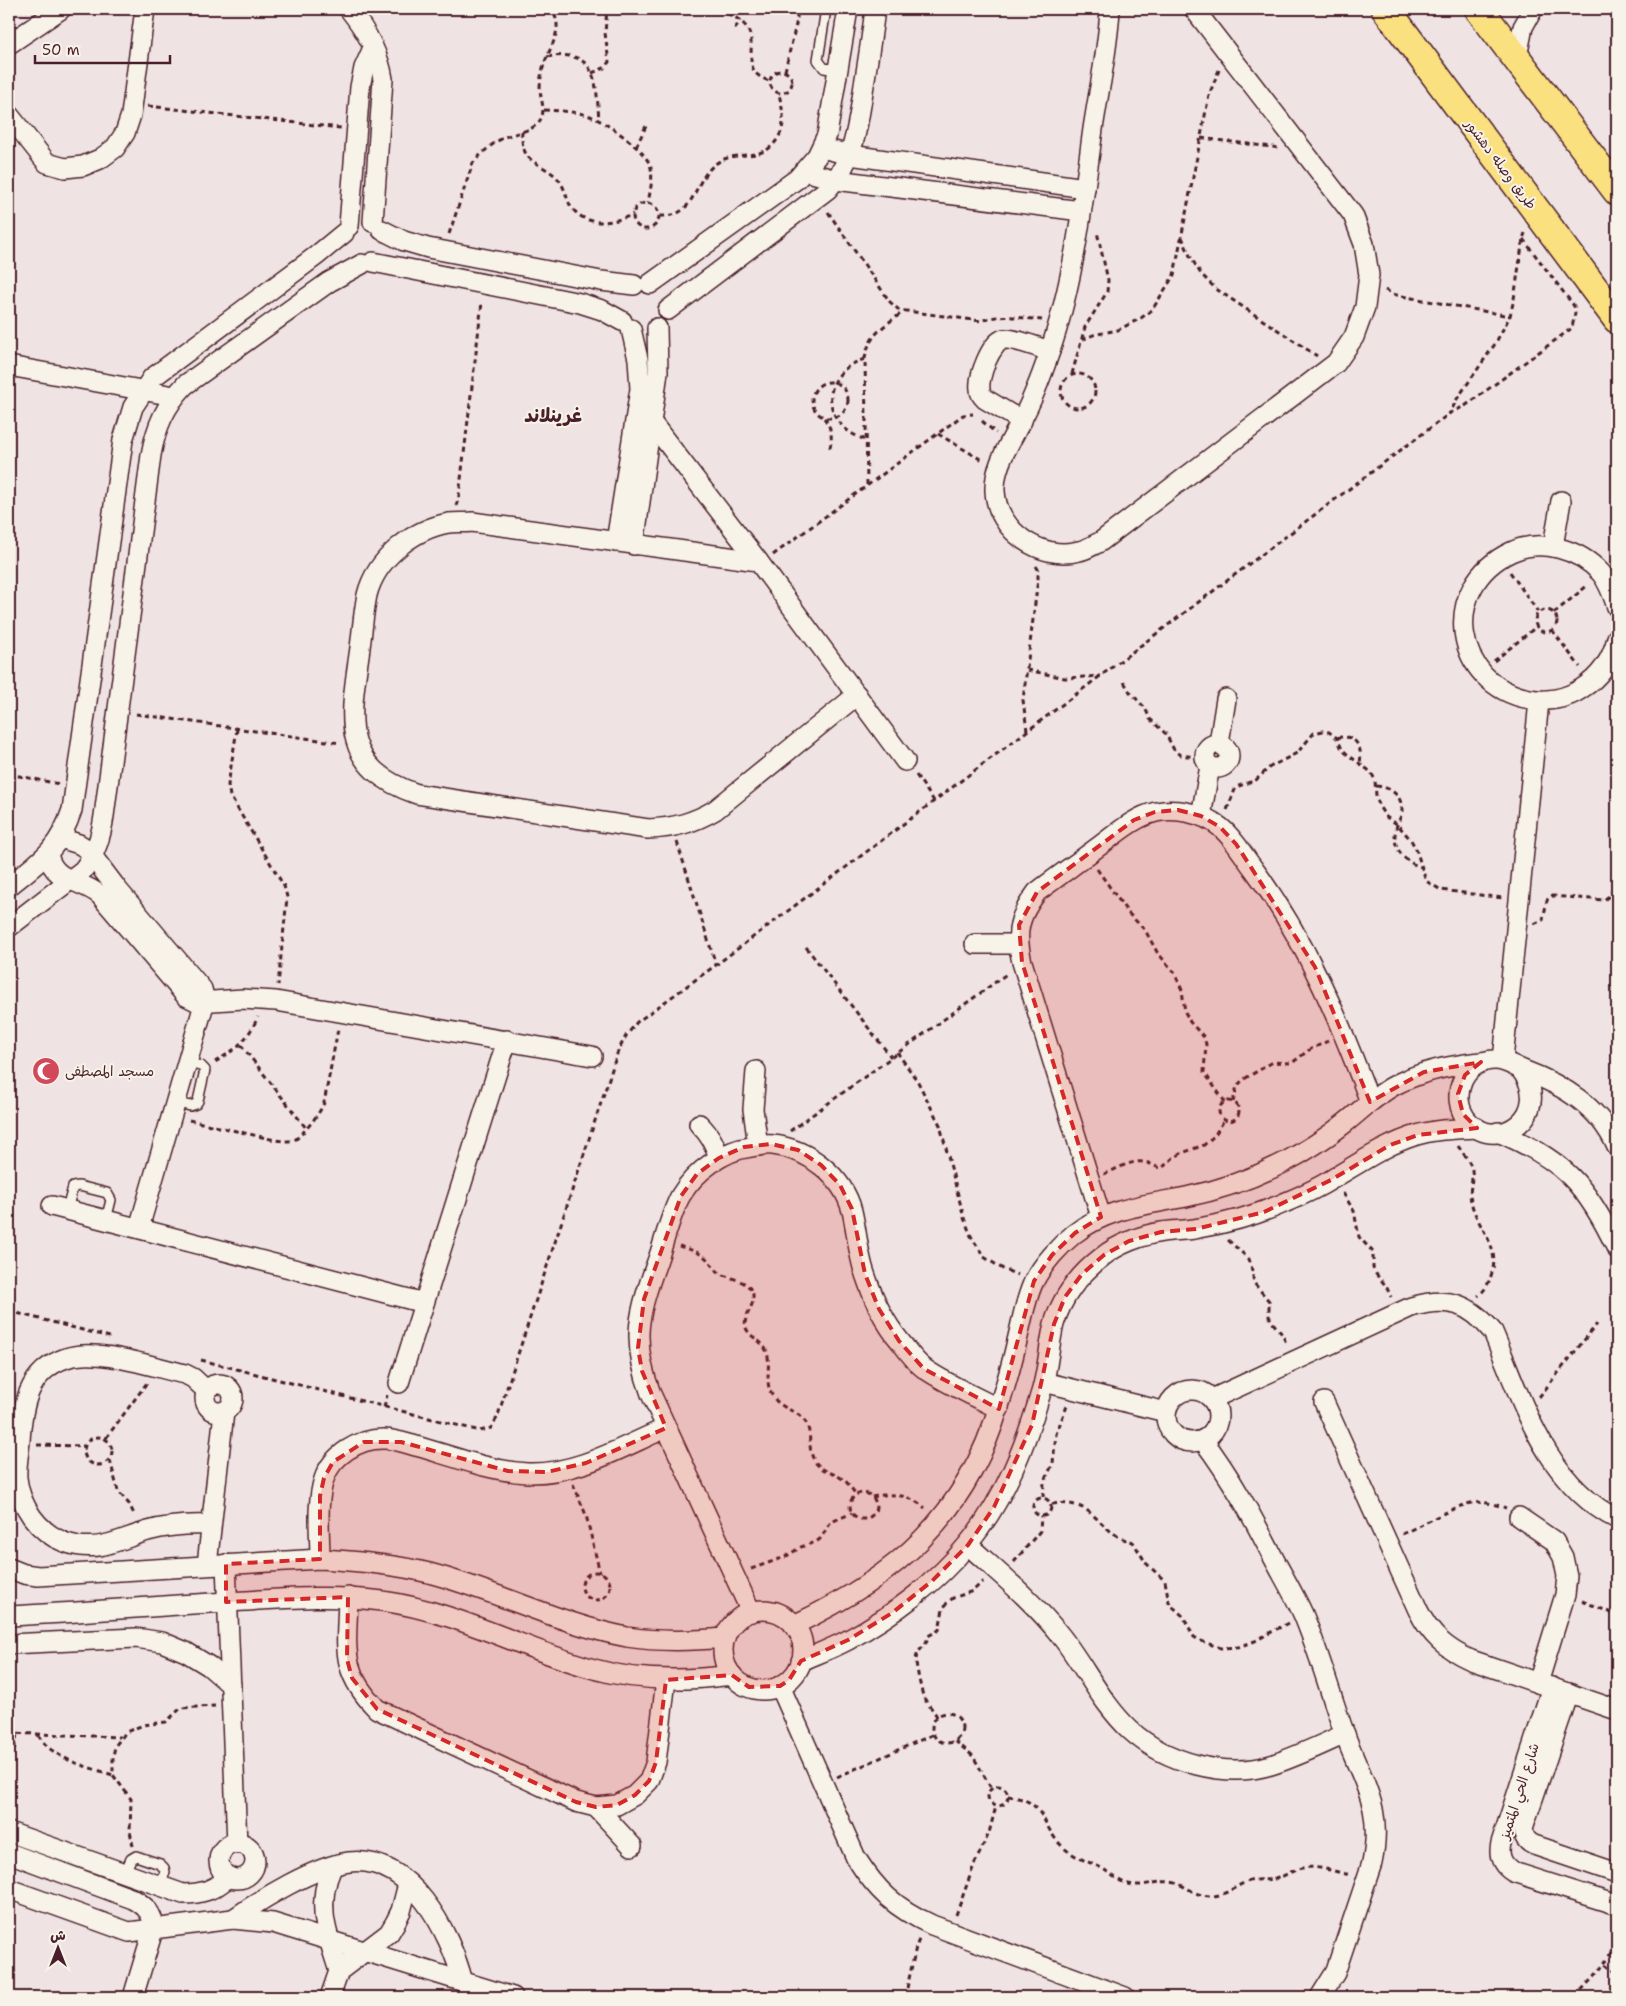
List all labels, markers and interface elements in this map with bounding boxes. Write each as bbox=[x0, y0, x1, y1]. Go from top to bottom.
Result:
scale bar bbox=[35, 32, 170, 64]
text: 50 m bbox=[42, 40, 80, 60]
street label: طريق وصله دهشور bbox=[1460, 115, 1541, 213]
district label: غرينلاند bbox=[524, 403, 582, 428]
mosque icon: مسجد المصطفى bbox=[31, 1056, 61, 1086]
place label: مسجد المصطفى bbox=[65, 1062, 154, 1080]
street label: شارع الحي المتميز bbox=[1495, 1741, 1547, 1844]
north arrow bbox=[32, 1924, 82, 1974]
text: ش bbox=[50, 1926, 66, 1944]

